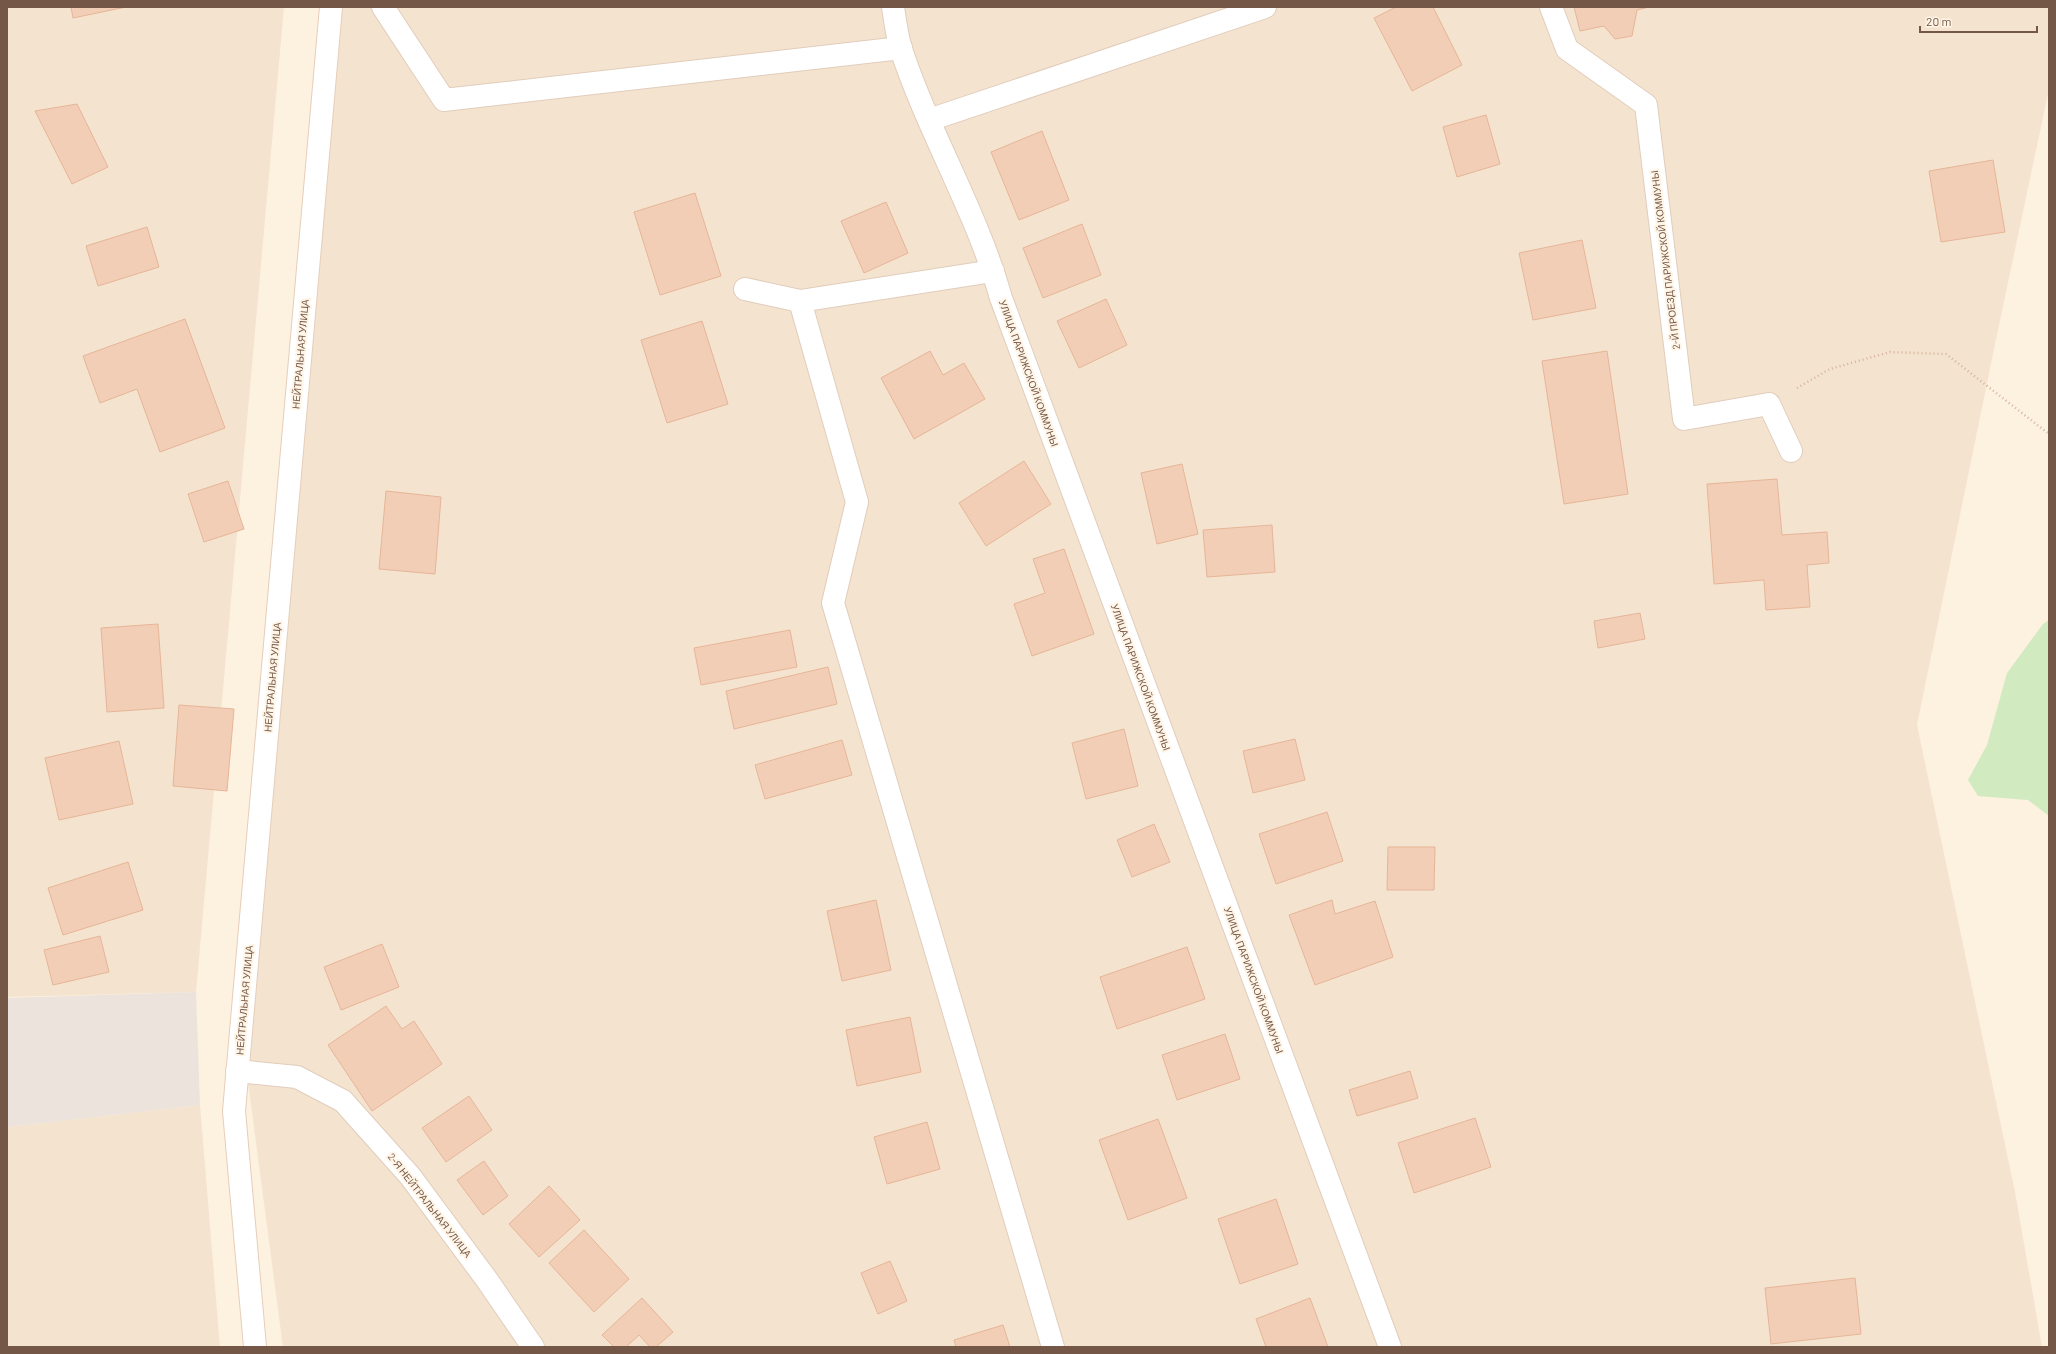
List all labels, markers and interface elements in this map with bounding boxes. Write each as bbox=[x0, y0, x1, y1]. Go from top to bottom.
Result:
scale bar bbox=[1920, 8, 2037, 34]
text: 20 m bbox=[1926, 14, 1952, 28]
street label: 2-Й ПРОЕЗД ПАРИЖСКОЙ КОММУНЫ bbox=[1648, 170, 1682, 350]
street label: НЕЙТРАЛЬНАЯ УЛИЦА bbox=[289, 298, 311, 409]
street label: УЛИЦА ПАРИЖСКОЙ КОММУНЫ bbox=[997, 298, 1061, 448]
street label: УЛИЦА ПАРИЖСКОЙ КОММУНЫ bbox=[1109, 602, 1173, 752]
street label: НЕЙТРАЛЬНАЯ УЛИЦА bbox=[261, 621, 283, 732]
street label: УЛИЦА ПАРИЖСКОЙ КОММУНЫ bbox=[1222, 905, 1286, 1055]
street label: НЕЙТРАЛЬНАЯ УЛИЦА bbox=[233, 944, 255, 1055]
street label: 2-Я НЕЙТРАЛЬНАЯ УЛИЦА bbox=[386, 1151, 475, 1260]

